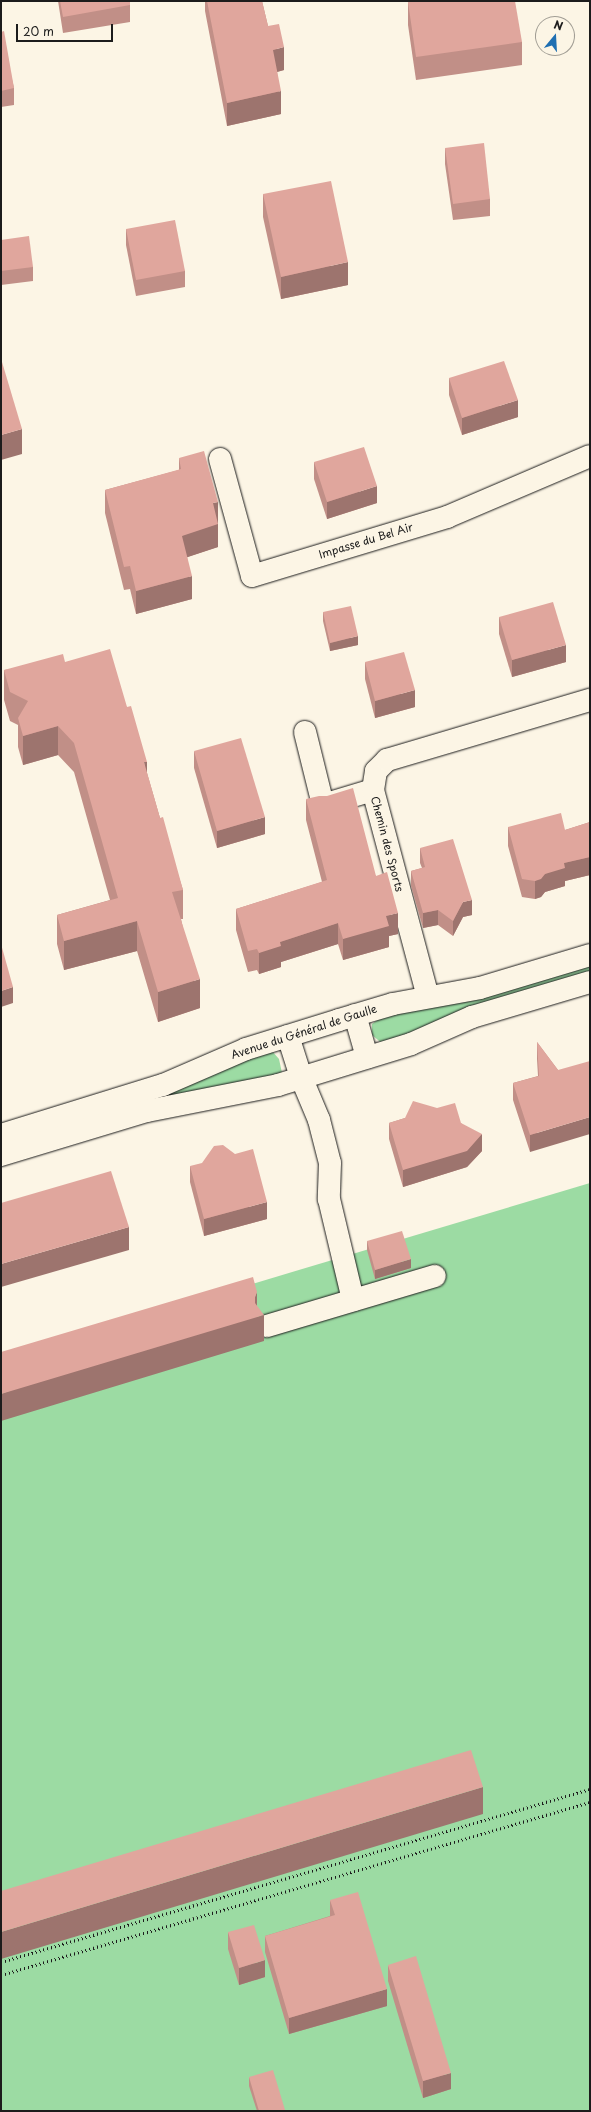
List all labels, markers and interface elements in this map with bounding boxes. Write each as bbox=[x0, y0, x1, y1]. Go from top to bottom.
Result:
scale bar bbox=[18, 16, 115, 42]
north arrow bbox=[535, 16, 575, 56]
text: N bbox=[552, 16, 565, 34]
text: 20 m bbox=[23, 22, 54, 40]
street label: Impasse du Bel Air bbox=[317, 520, 415, 562]
street label: Chemin des Sports bbox=[368, 795, 406, 893]
street label: Avenue du Général de Gaulle bbox=[229, 1002, 379, 1062]

